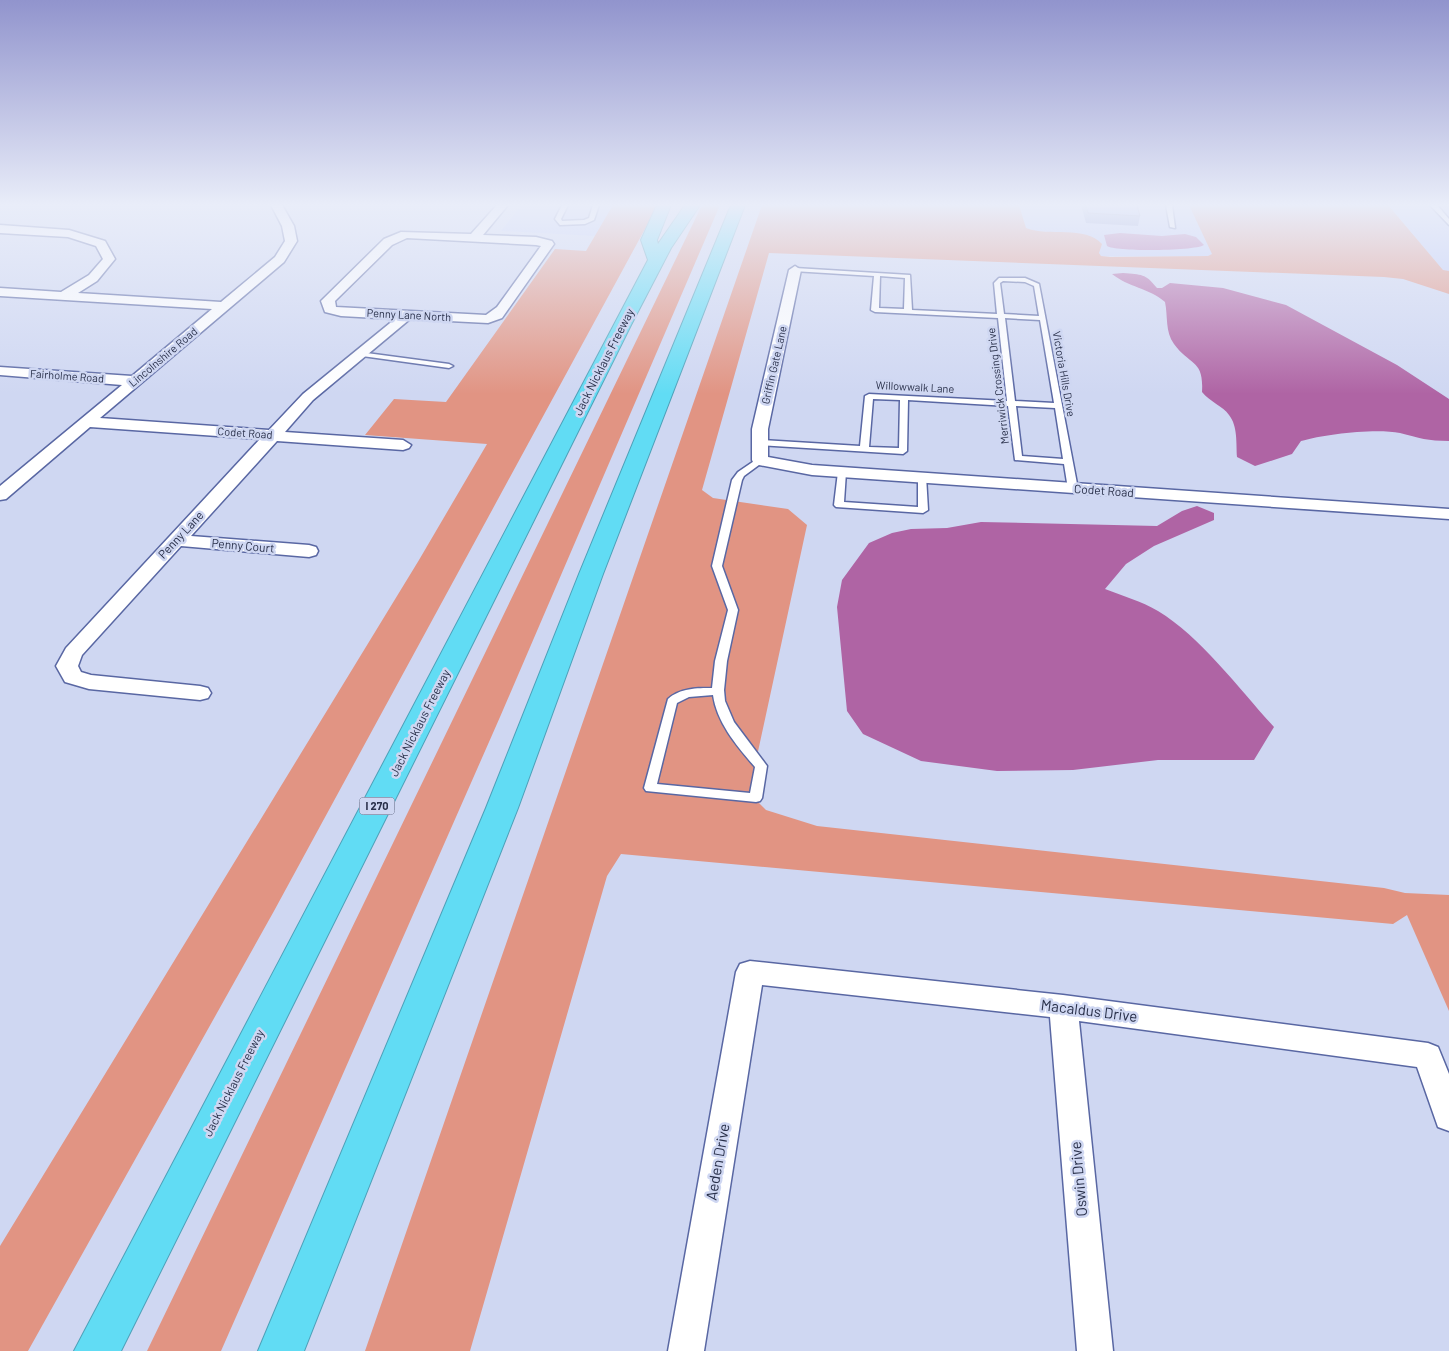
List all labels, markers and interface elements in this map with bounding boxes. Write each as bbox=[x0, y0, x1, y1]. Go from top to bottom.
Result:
street label: Jack Nicklaus Freeway bbox=[570, 305, 636, 417]
street label: Penny Lane North bbox=[366, 306, 452, 323]
street label: Lincolnshire Road bbox=[126, 324, 200, 389]
street label: Griffin Gate Lane bbox=[758, 324, 789, 405]
street label: Merriwick Crossing Drive bbox=[984, 327, 1011, 445]
street label: Victoria Hills Drive bbox=[1051, 330, 1078, 418]
street label: Fairholme Road bbox=[30, 366, 104, 385]
street label: Willowwalk Lane bbox=[875, 378, 955, 395]
street label: Codet Road bbox=[217, 424, 273, 441]
street label: Codet Road bbox=[1074, 481, 1134, 499]
street label: Penny Lane bbox=[155, 508, 206, 561]
street label: Penny Court bbox=[211, 535, 275, 555]
street label: Jack Nicklaus Freeway bbox=[386, 666, 452, 778]
road number: I 270 bbox=[360, 798, 394, 814]
street label: Macaldus Drive bbox=[1040, 995, 1138, 1025]
street label: Jack Nicklaus Freeway bbox=[200, 1026, 266, 1138]
street label: Aeden Drive bbox=[701, 1122, 733, 1202]
street label: Oswin Drive bbox=[1066, 1141, 1090, 1217]

